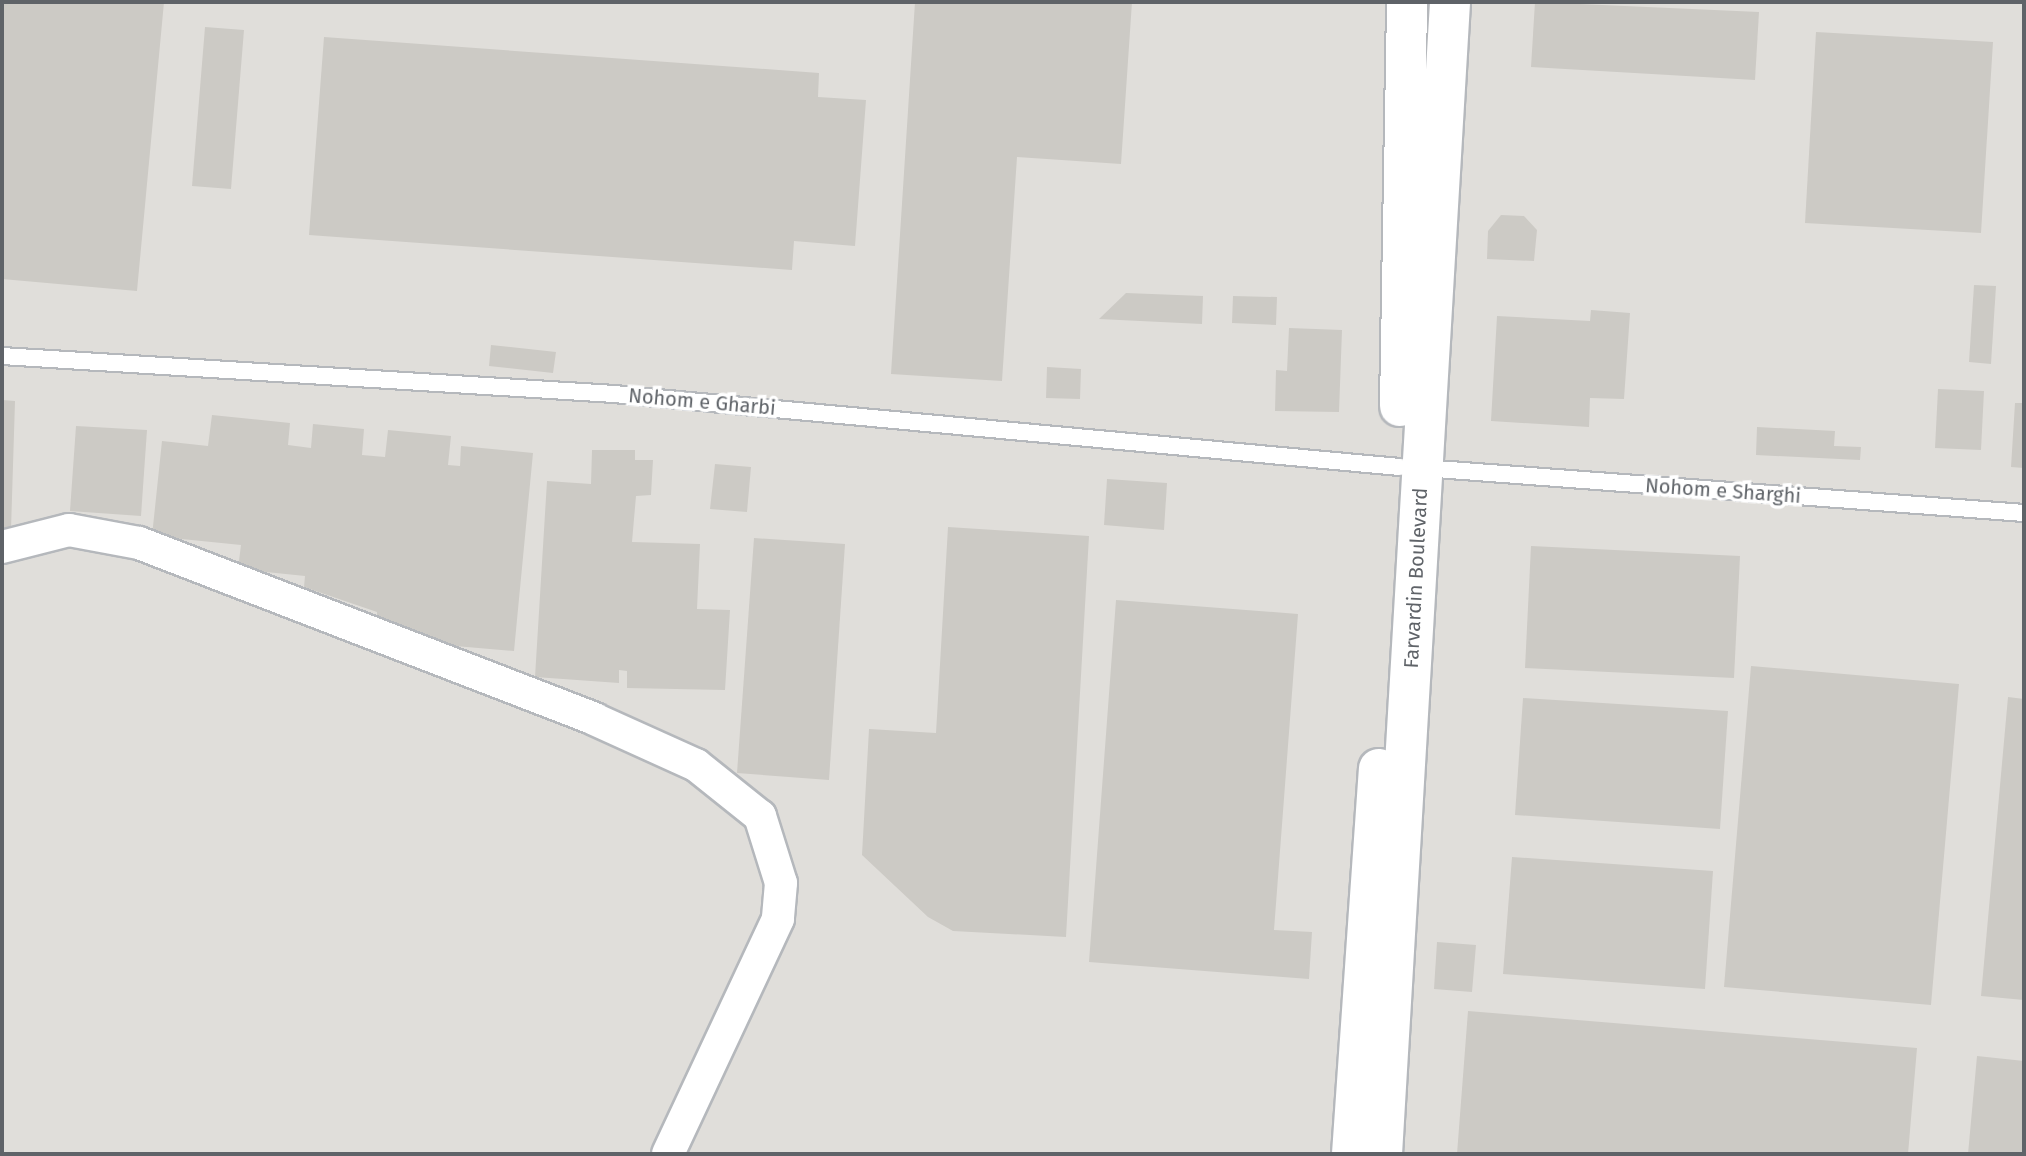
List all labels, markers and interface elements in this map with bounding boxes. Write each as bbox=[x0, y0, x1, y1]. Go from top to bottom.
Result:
street label: Nohom e Gharbi bbox=[627, 384, 777, 420]
street label: Nohom e Sharghi bbox=[1644, 474, 1802, 508]
street label: Farvardin Boulevard bbox=[1399, 487, 1433, 669]

